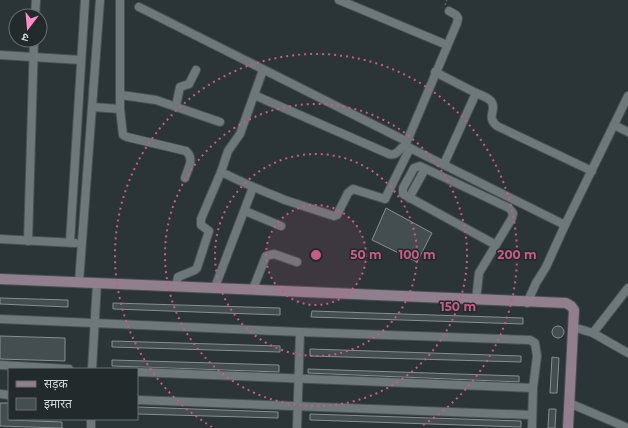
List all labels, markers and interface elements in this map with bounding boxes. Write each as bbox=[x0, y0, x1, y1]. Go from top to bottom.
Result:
north arrow bbox=[8, 8, 48, 48]
text: उ bbox=[20, 30, 30, 45]
text: 50 m bbox=[350, 247, 382, 262]
text: 100 m bbox=[399, 247, 435, 262]
text: 200 m bbox=[497, 247, 537, 262]
centre of rings bbox=[309, 248, 323, 262]
text: 150 m bbox=[440, 299, 476, 314]
legend bbox=[8, 368, 138, 420]
text: सड़क bbox=[44, 376, 69, 391]
text: इमारत bbox=[44, 396, 73, 411]

